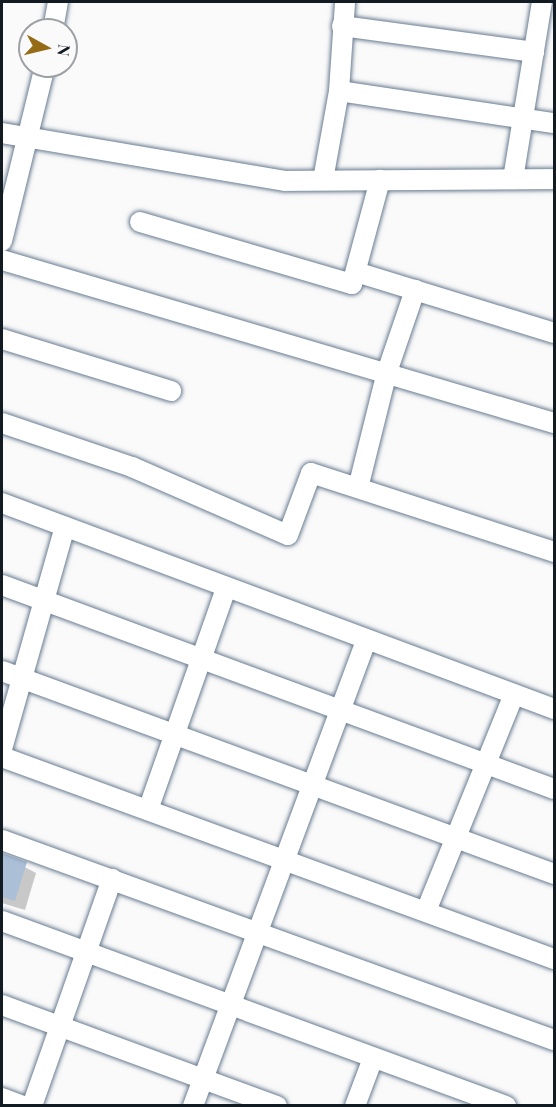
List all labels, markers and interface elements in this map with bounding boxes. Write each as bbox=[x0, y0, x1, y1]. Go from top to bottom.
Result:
north arrow bbox=[18, 18, 78, 78]
text: N bbox=[53, 43, 76, 57]

